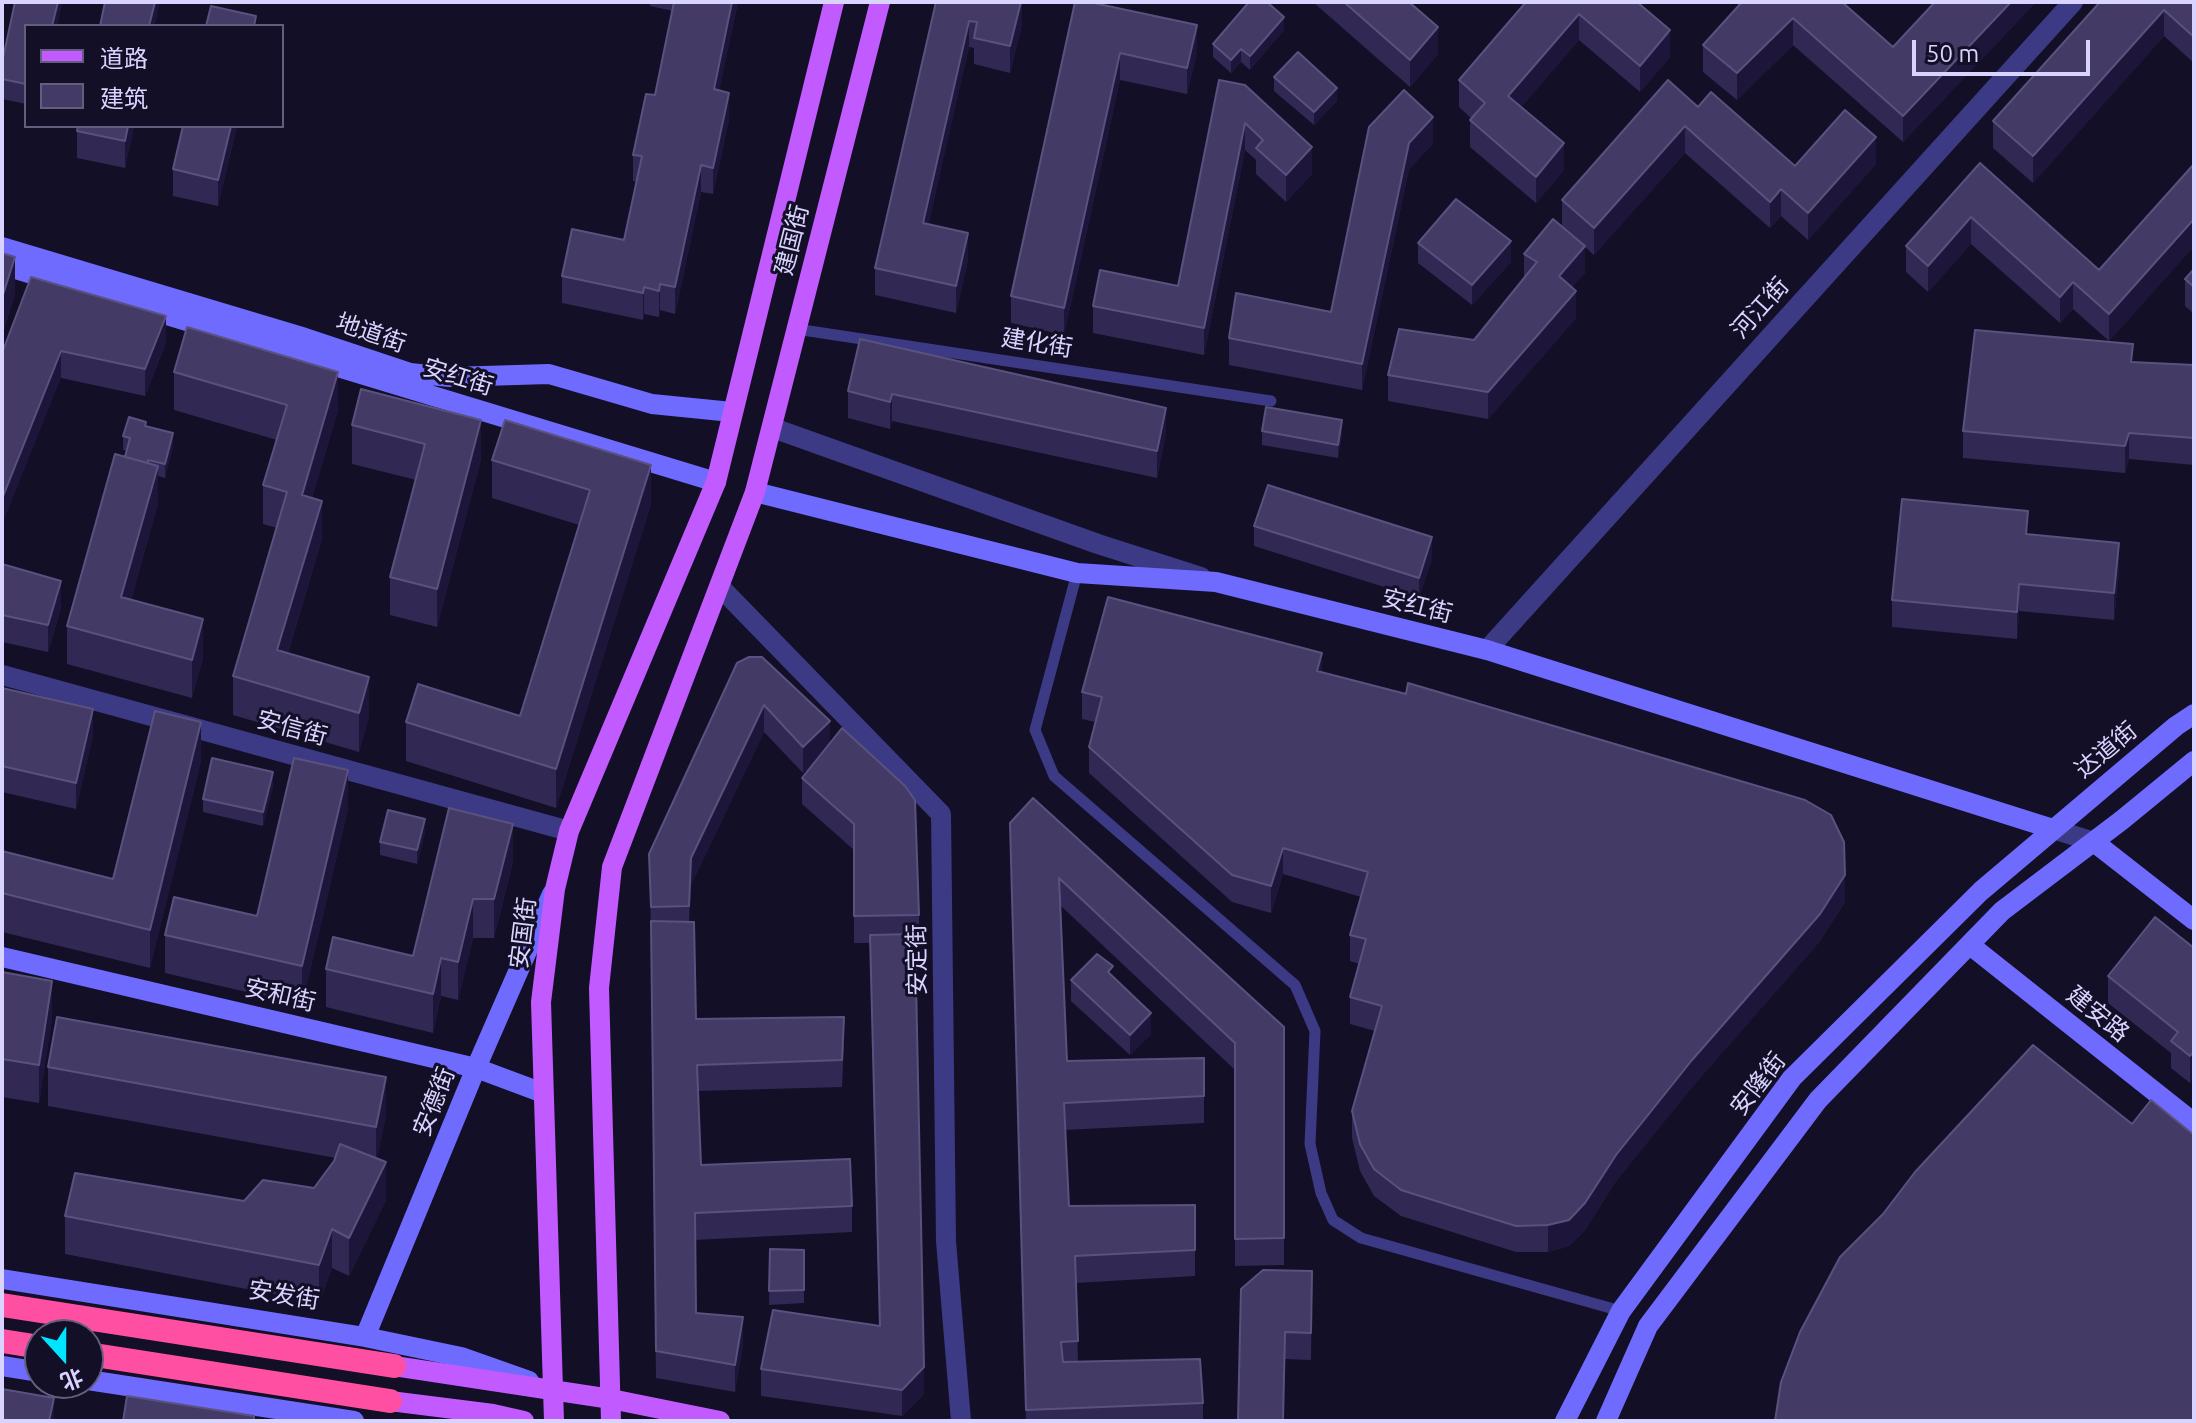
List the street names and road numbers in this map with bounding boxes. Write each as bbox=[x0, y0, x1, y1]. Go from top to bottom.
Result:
street label: 建国街 bbox=[769, 202, 815, 278]
street label: 河江街 bbox=[1725, 272, 1795, 344]
street label: 地道街 bbox=[332, 308, 410, 358]
street label: 建化街 bbox=[999, 323, 1075, 363]
street label: 安红街 bbox=[419, 353, 497, 401]
street label: 安红街 bbox=[1379, 583, 1455, 629]
street label: 安信街 bbox=[253, 705, 331, 751]
street label: 达道街 bbox=[2069, 716, 2143, 784]
street label: 安国街 bbox=[504, 896, 542, 970]
street label: 安定街 bbox=[902, 924, 932, 996]
street label: 安和街 bbox=[242, 973, 318, 1017]
street label: 建安路 bbox=[2061, 980, 2135, 1048]
street label: 安隆街 bbox=[1724, 1047, 1792, 1121]
street label: 安德街 bbox=[407, 1063, 461, 1141]
street label: 安发街 bbox=[246, 1275, 322, 1315]

